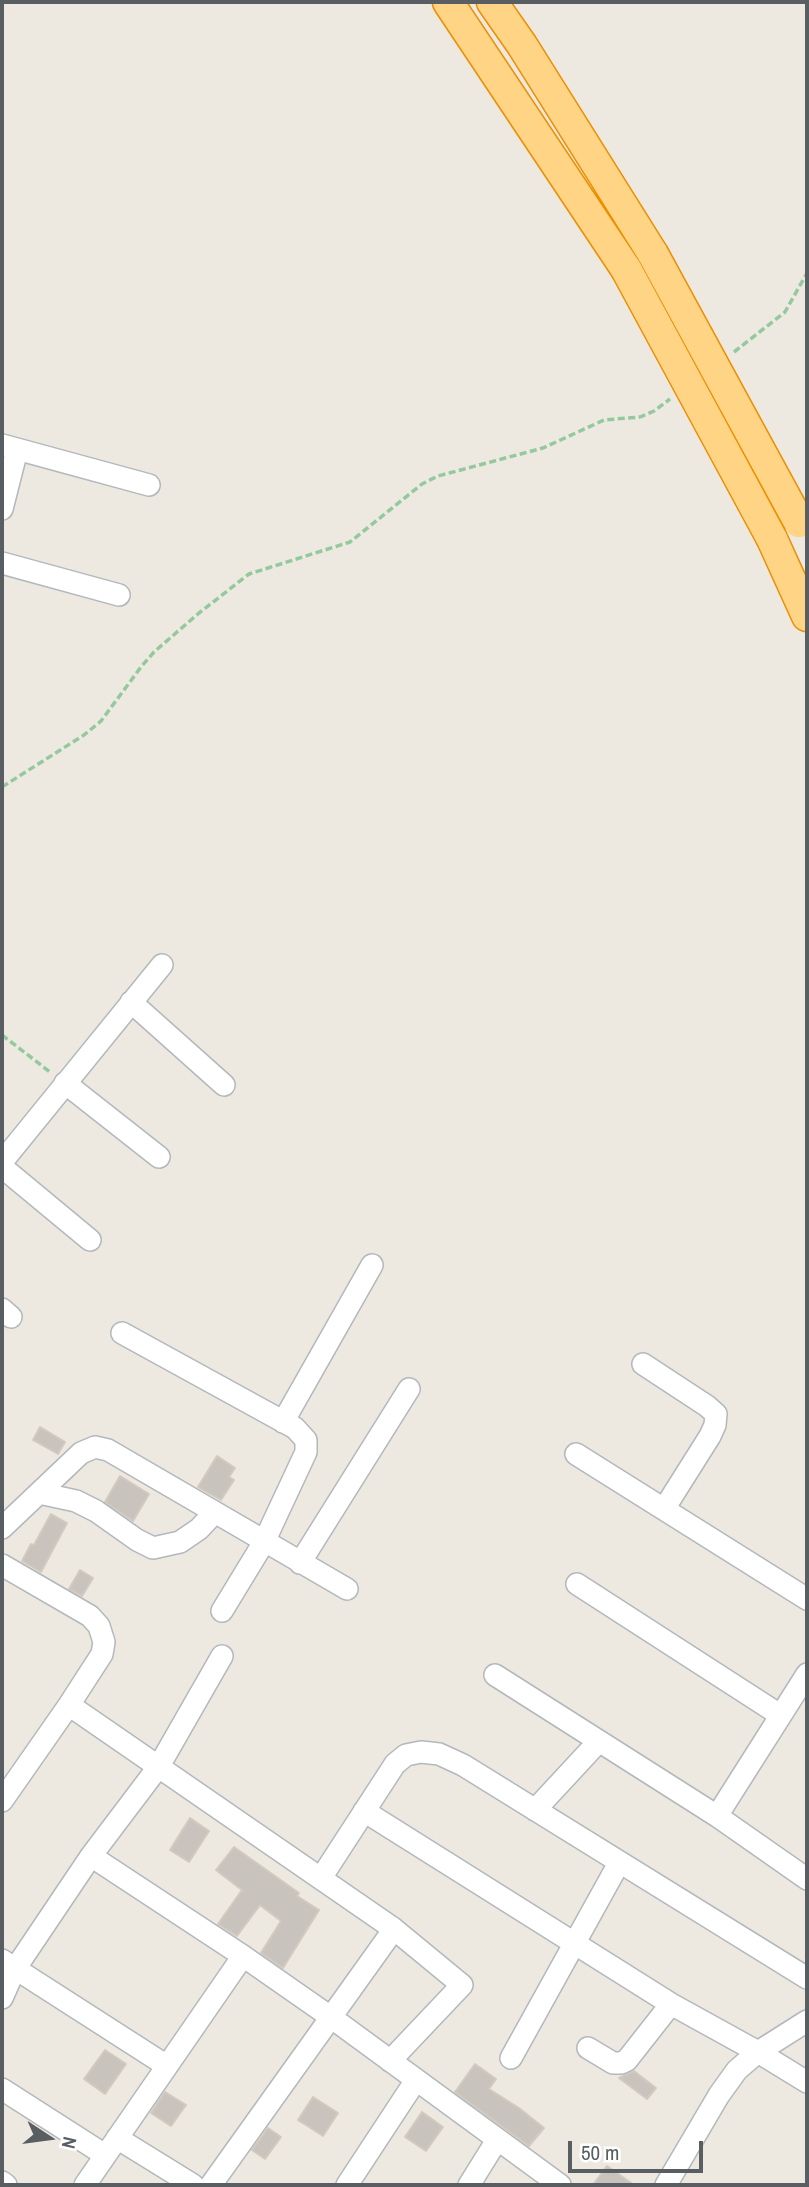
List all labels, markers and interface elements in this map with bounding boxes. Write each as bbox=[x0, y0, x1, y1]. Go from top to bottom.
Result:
north arrow bbox=[14, 2103, 84, 2173]
scale bar bbox=[571, 2128, 706, 2172]
text: N bbox=[56, 2134, 83, 2151]
text: 50 m bbox=[581, 2138, 619, 2167]

